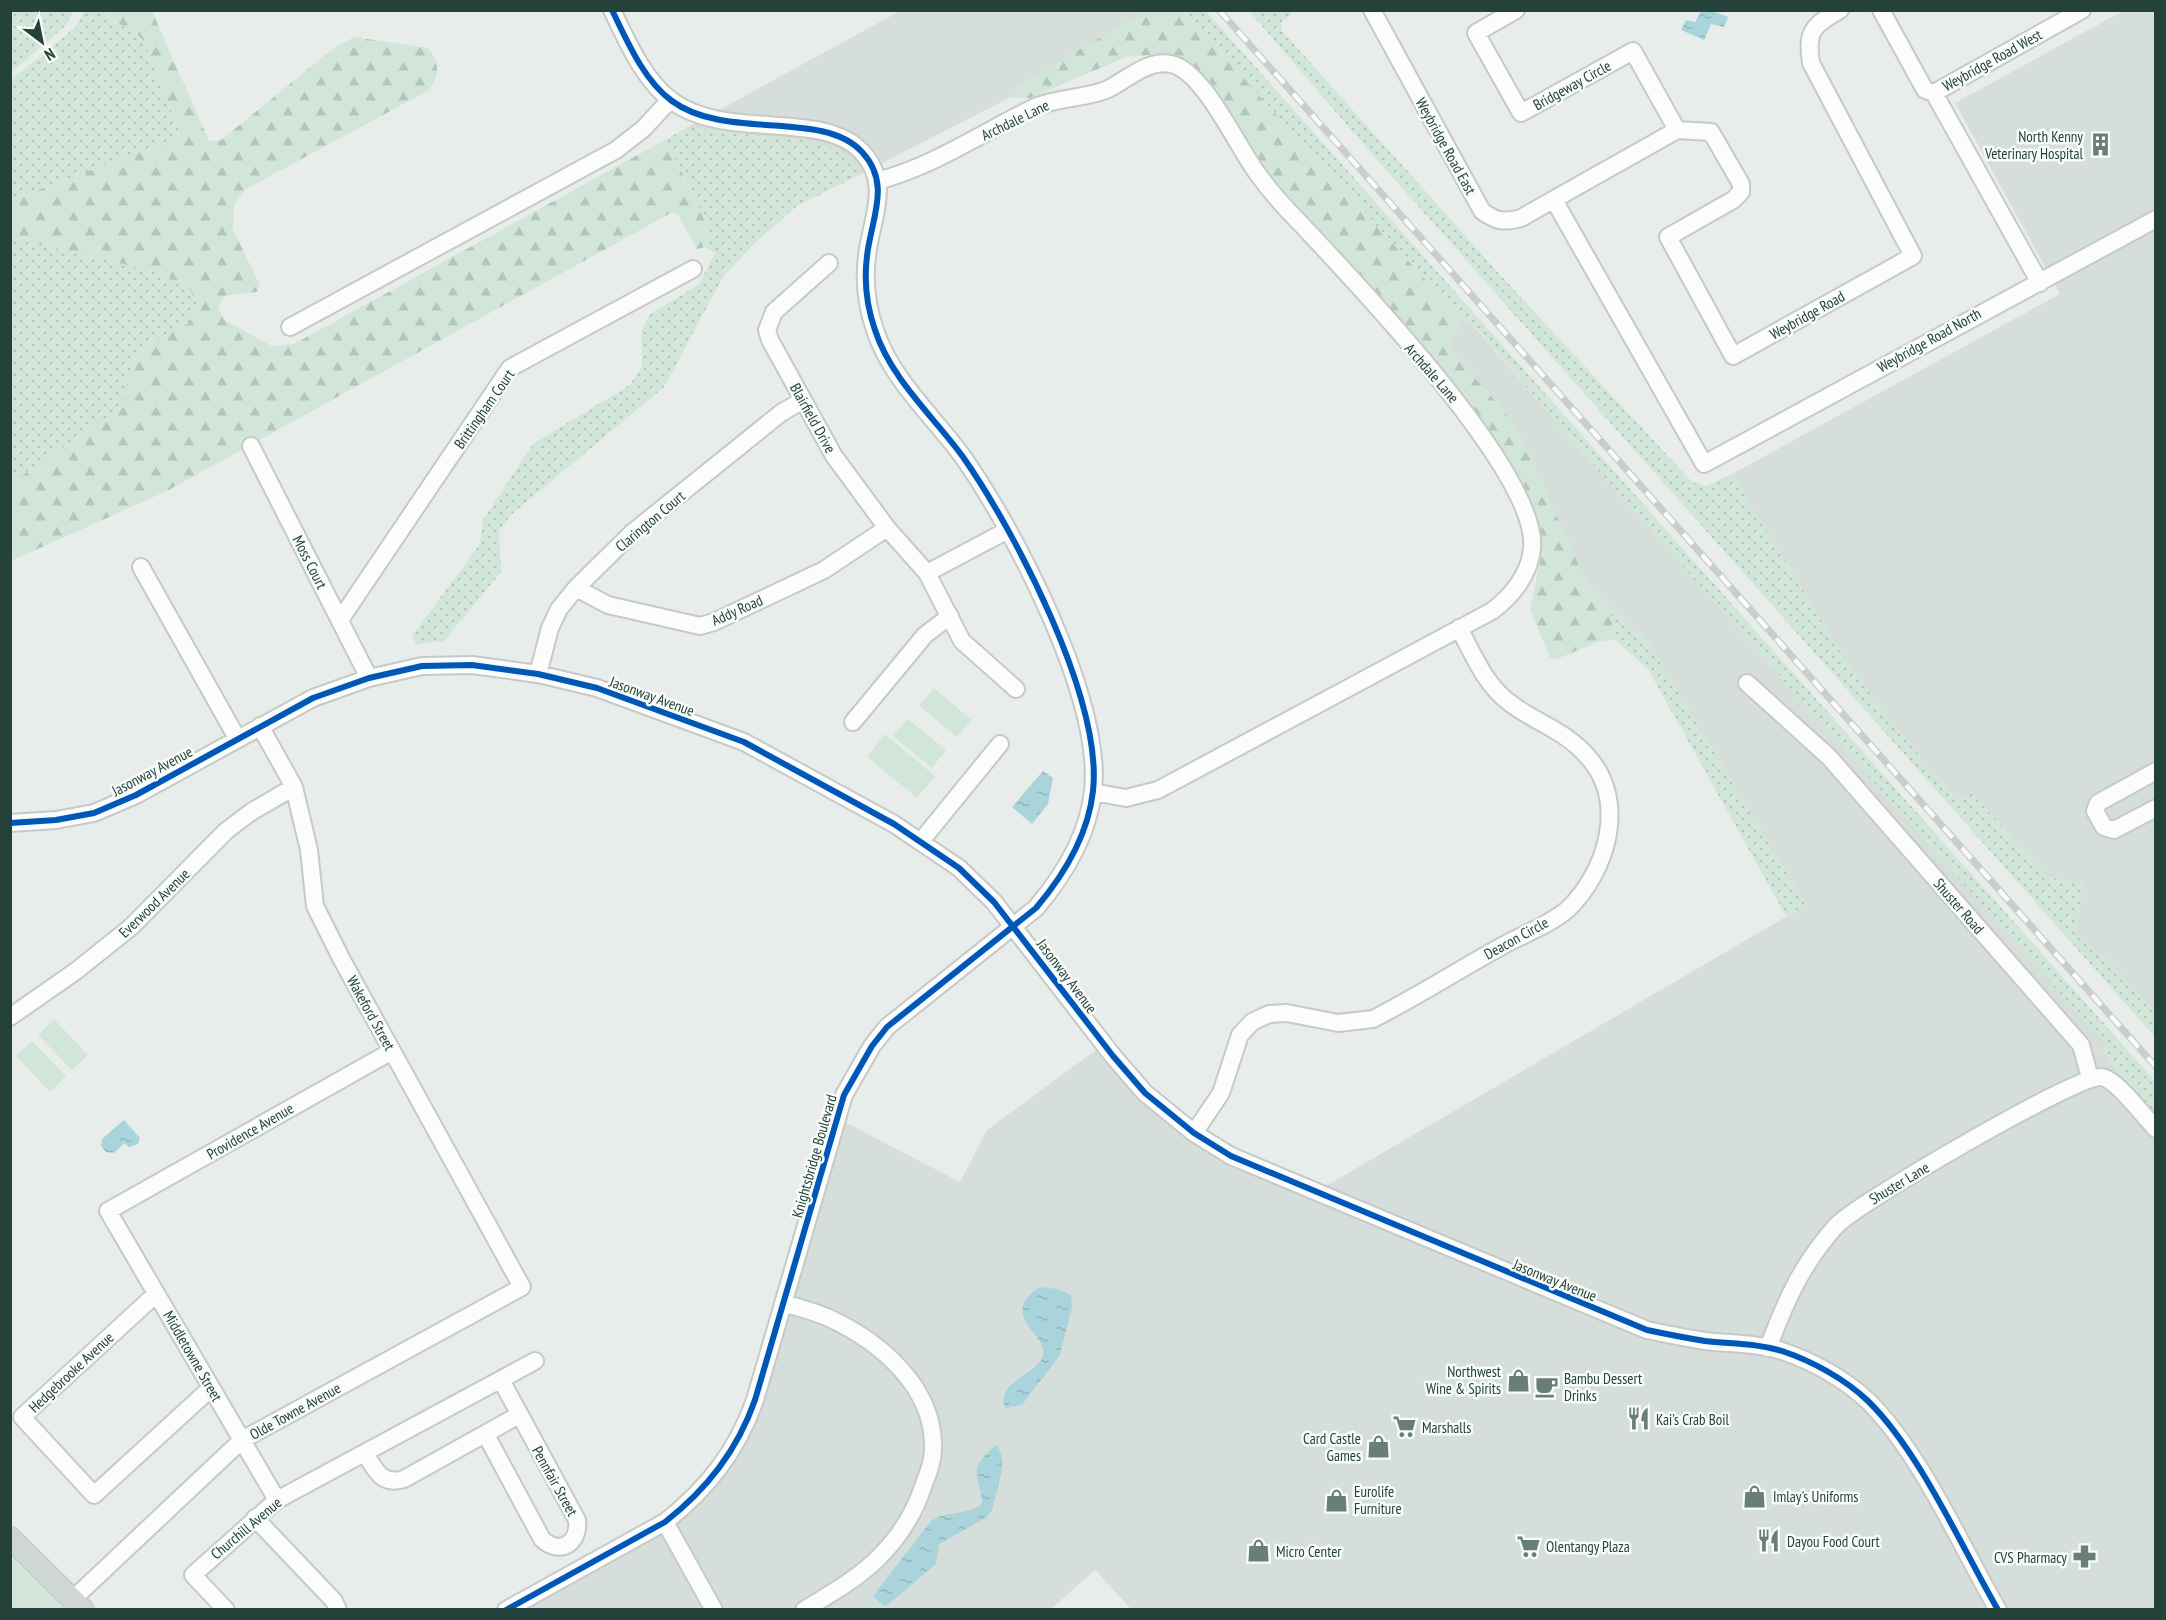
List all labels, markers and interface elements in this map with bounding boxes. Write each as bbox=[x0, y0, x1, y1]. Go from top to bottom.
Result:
north arrow bbox=[12, 12, 72, 72]
street label: Weybridge Road West bbox=[1939, 25, 2045, 95]
text: N bbox=[41, 44, 59, 65]
street label: Bridgeway Circle bbox=[1530, 56, 1614, 114]
street label: Weybridge Road East bbox=[1412, 94, 1480, 198]
street label: Archdale Lane bbox=[978, 95, 1052, 145]
place label: North Kenny Veterinary Hospital bbox=[1984, 127, 2083, 163]
building icon: North Kenny Veterinary Hospital bbox=[2088, 132, 2114, 158]
street label: Weybridge Road bbox=[1766, 287, 1848, 343]
street label: Weybridge Road North bbox=[1874, 304, 1984, 376]
street label: Archdale Lane bbox=[1401, 339, 1463, 407]
street label: Brittingham Court bbox=[450, 366, 518, 452]
street label: Blairfield Drive bbox=[786, 380, 840, 456]
street label: Clarington Court bbox=[611, 486, 689, 556]
street label: Moss Court bbox=[289, 532, 331, 592]
street label: Addy Road bbox=[708, 590, 766, 630]
street label: Jasonway Avenue bbox=[606, 672, 697, 720]
street label: Jasonway Avenue bbox=[108, 742, 196, 801]
street label: Everwood Avenue bbox=[115, 864, 193, 942]
street label: Shuster Road bbox=[1930, 874, 1988, 938]
street label: Deacon Circle bbox=[1480, 913, 1552, 963]
street label: Jasonway Avenue bbox=[1032, 934, 1101, 1017]
street label: Wakeford Street bbox=[343, 972, 399, 1054]
street label: Knightsbridge Boulevard bbox=[787, 1092, 841, 1220]
street label: Providence Avenue bbox=[203, 1098, 297, 1164]
street label: Shuster Lane bbox=[1865, 1158, 1933, 1208]
street label: Jasonway Avenue bbox=[1509, 1254, 1600, 1305]
street label: Middletowne Street bbox=[159, 1307, 227, 1405]
street label: Hedgebrooke Avenue bbox=[24, 1328, 118, 1416]
place label: Northwest Wine & Spirits bbox=[1426, 1362, 1501, 1398]
shop icon: Northwest Wine & Spirits bbox=[1506, 1367, 1532, 1393]
place label: Bambu Dessert Drinks bbox=[1564, 1369, 1642, 1405]
cafe icon: Bambu Dessert Drinks bbox=[1533, 1374, 1559, 1400]
street label: Olde Towne Avenue bbox=[246, 1378, 344, 1444]
restaurant icon: Kai’s Crab Boil bbox=[1625, 1406, 1651, 1432]
place label: Kai’s Crab Boil bbox=[1656, 1410, 1730, 1429]
supermarket icon: Marshalls bbox=[1391, 1414, 1417, 1440]
place label: Marshalls bbox=[1422, 1418, 1471, 1437]
place label: Card Castle Games bbox=[1303, 1429, 1361, 1465]
shop icon: Card Castle Games bbox=[1366, 1434, 1392, 1460]
street label: Pennfair Street bbox=[528, 1443, 582, 1519]
place label: Eurolife Furniture bbox=[1354, 1482, 1402, 1518]
shop icon: Imlay's Uniforms bbox=[1742, 1483, 1768, 1509]
shop icon: Eurolife Furniture bbox=[1323, 1487, 1349, 1513]
place label: Imlay's Uniforms bbox=[1773, 1487, 1858, 1506]
street label: Churchill Avenue bbox=[207, 1493, 285, 1563]
restaurant icon: Dayou Food Court bbox=[1756, 1528, 1782, 1554]
place label: Dayou Food Court bbox=[1787, 1532, 1880, 1551]
supermarket icon: Olentangy Plaza bbox=[1515, 1533, 1541, 1559]
place label: Olentangy Plaza bbox=[1546, 1537, 1630, 1556]
shop icon: Micro Center bbox=[1245, 1538, 1271, 1564]
place label: Micro Center bbox=[1276, 1542, 1342, 1561]
pharmacy icon: CVS Pharmacy bbox=[2072, 1544, 2098, 1570]
place label: CVS Pharmacy bbox=[1994, 1548, 2067, 1567]

